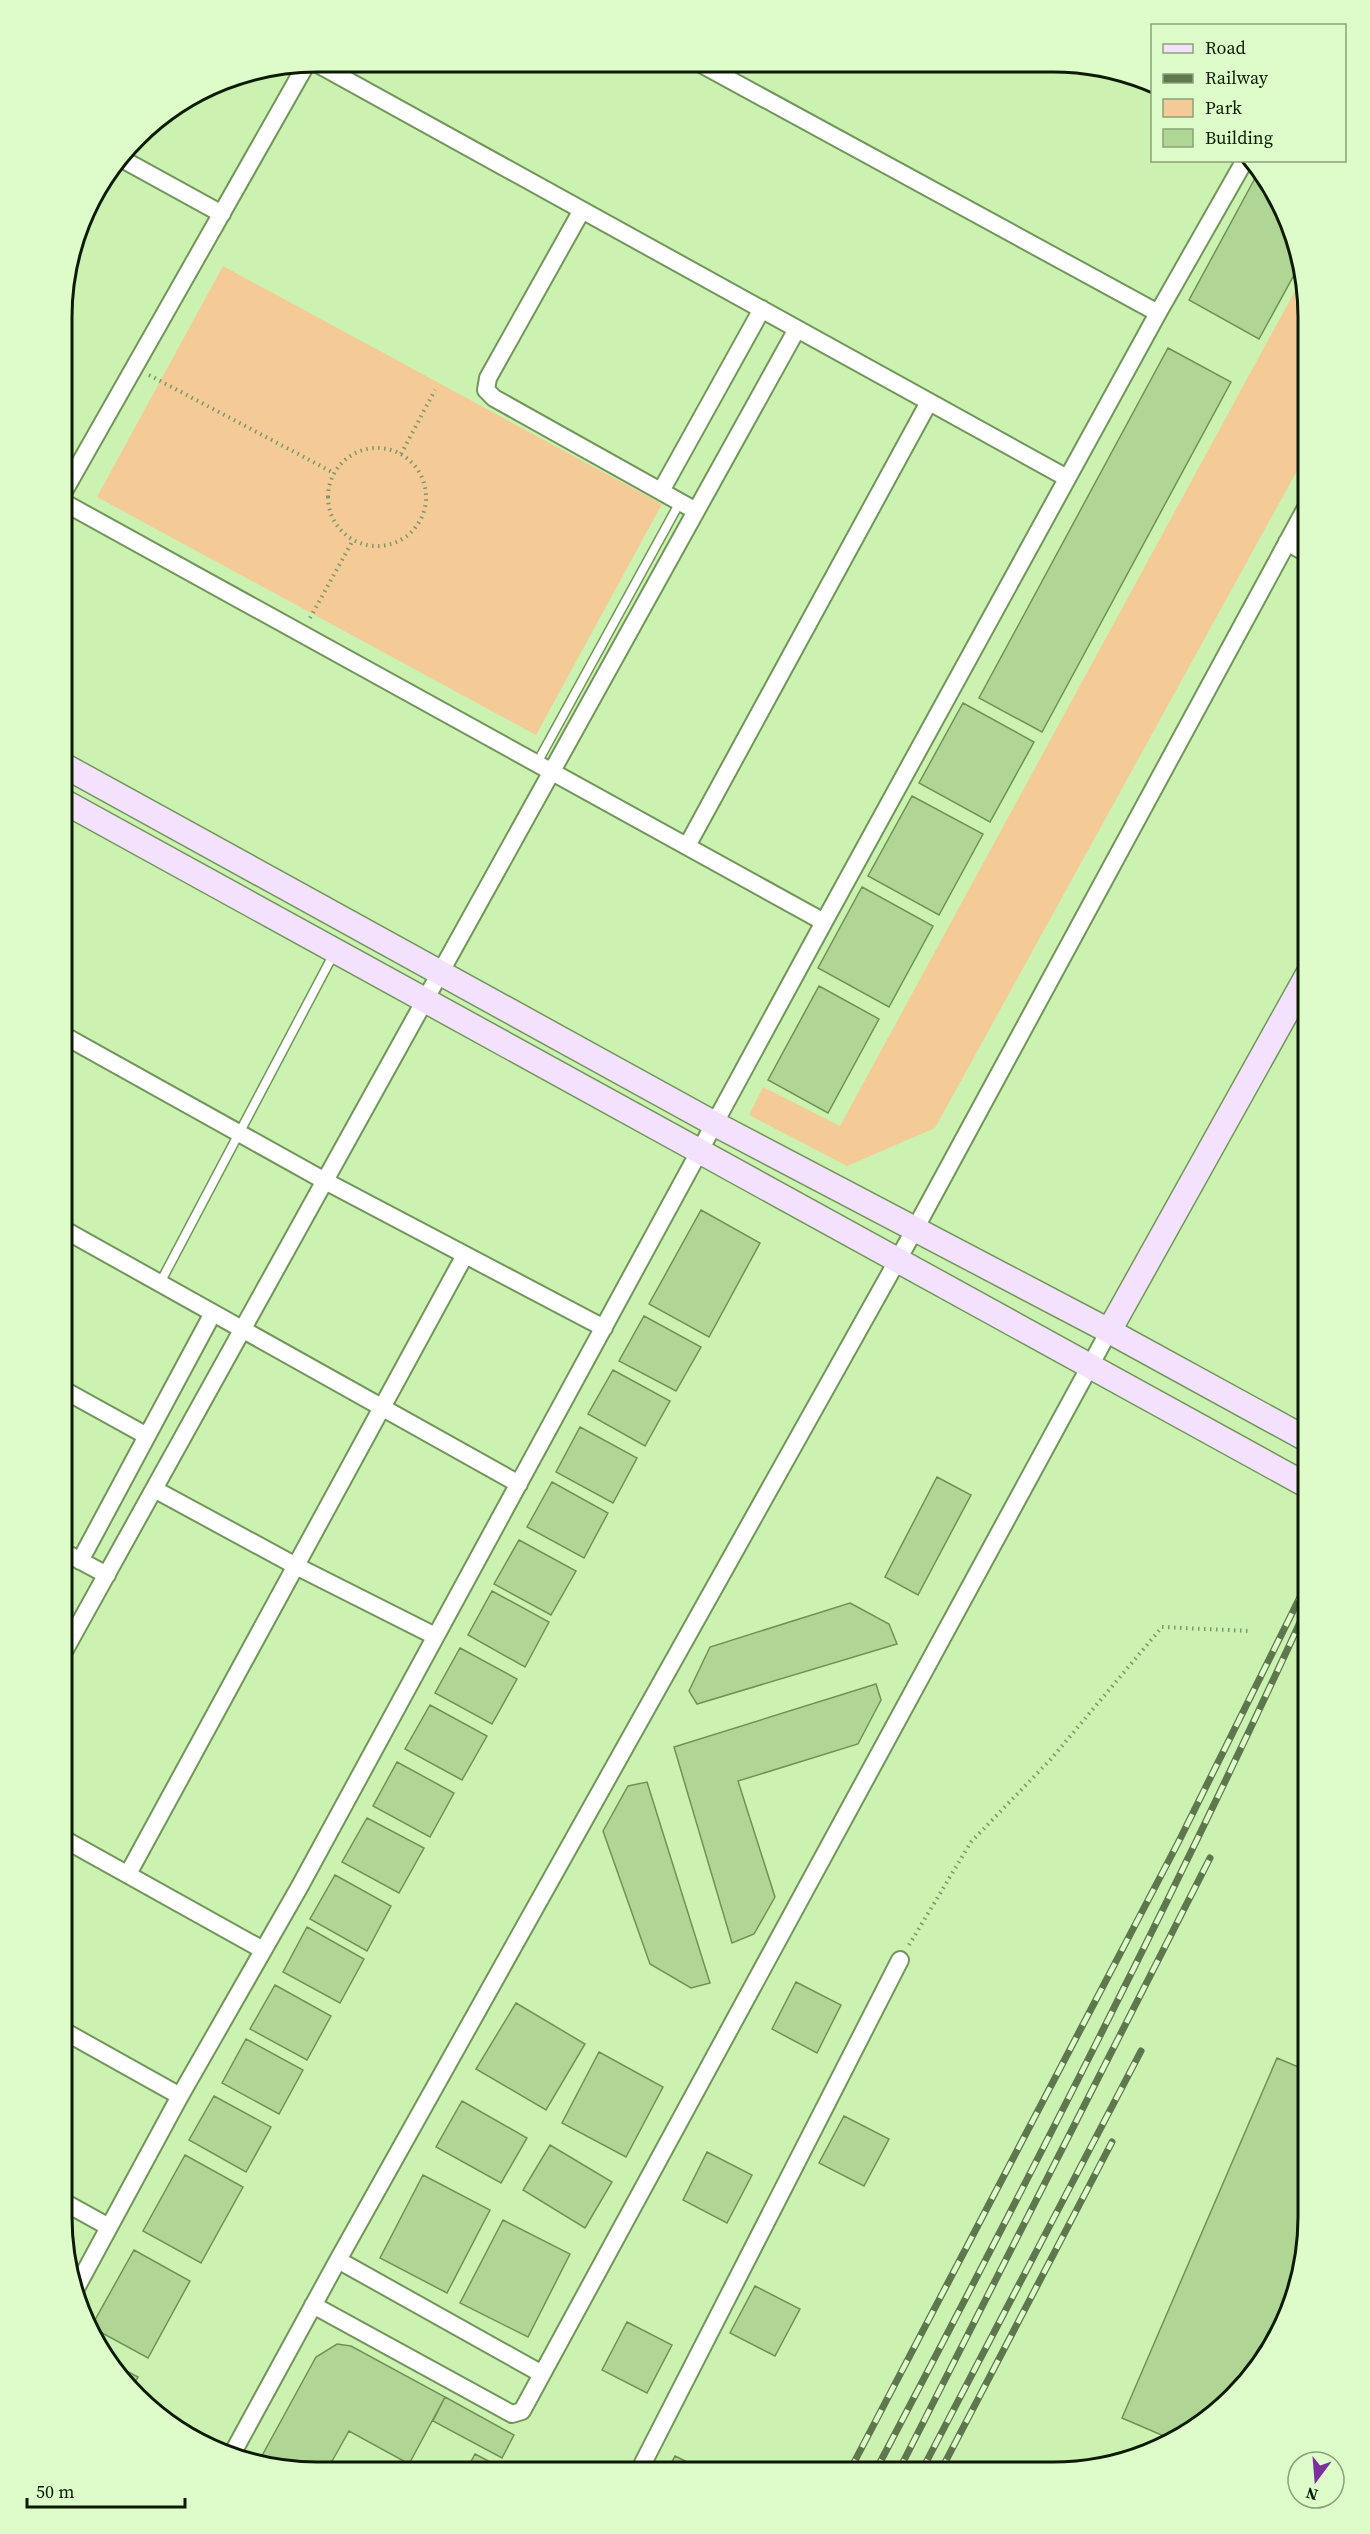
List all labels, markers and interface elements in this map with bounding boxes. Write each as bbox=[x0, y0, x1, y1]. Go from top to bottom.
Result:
legend bbox=[1151, 24, 1346, 162]
text: Road bbox=[1205, 35, 1246, 60]
text: Railway bbox=[1205, 65, 1269, 90]
text: Park bbox=[1205, 95, 1242, 120]
text: Building bbox=[1205, 125, 1273, 150]
north arrow bbox=[1286, 2450, 1346, 2510]
scale bar bbox=[27, 2471, 184, 2509]
text: 50 m bbox=[36, 2479, 74, 2504]
text: N bbox=[1303, 2482, 1320, 2507]

